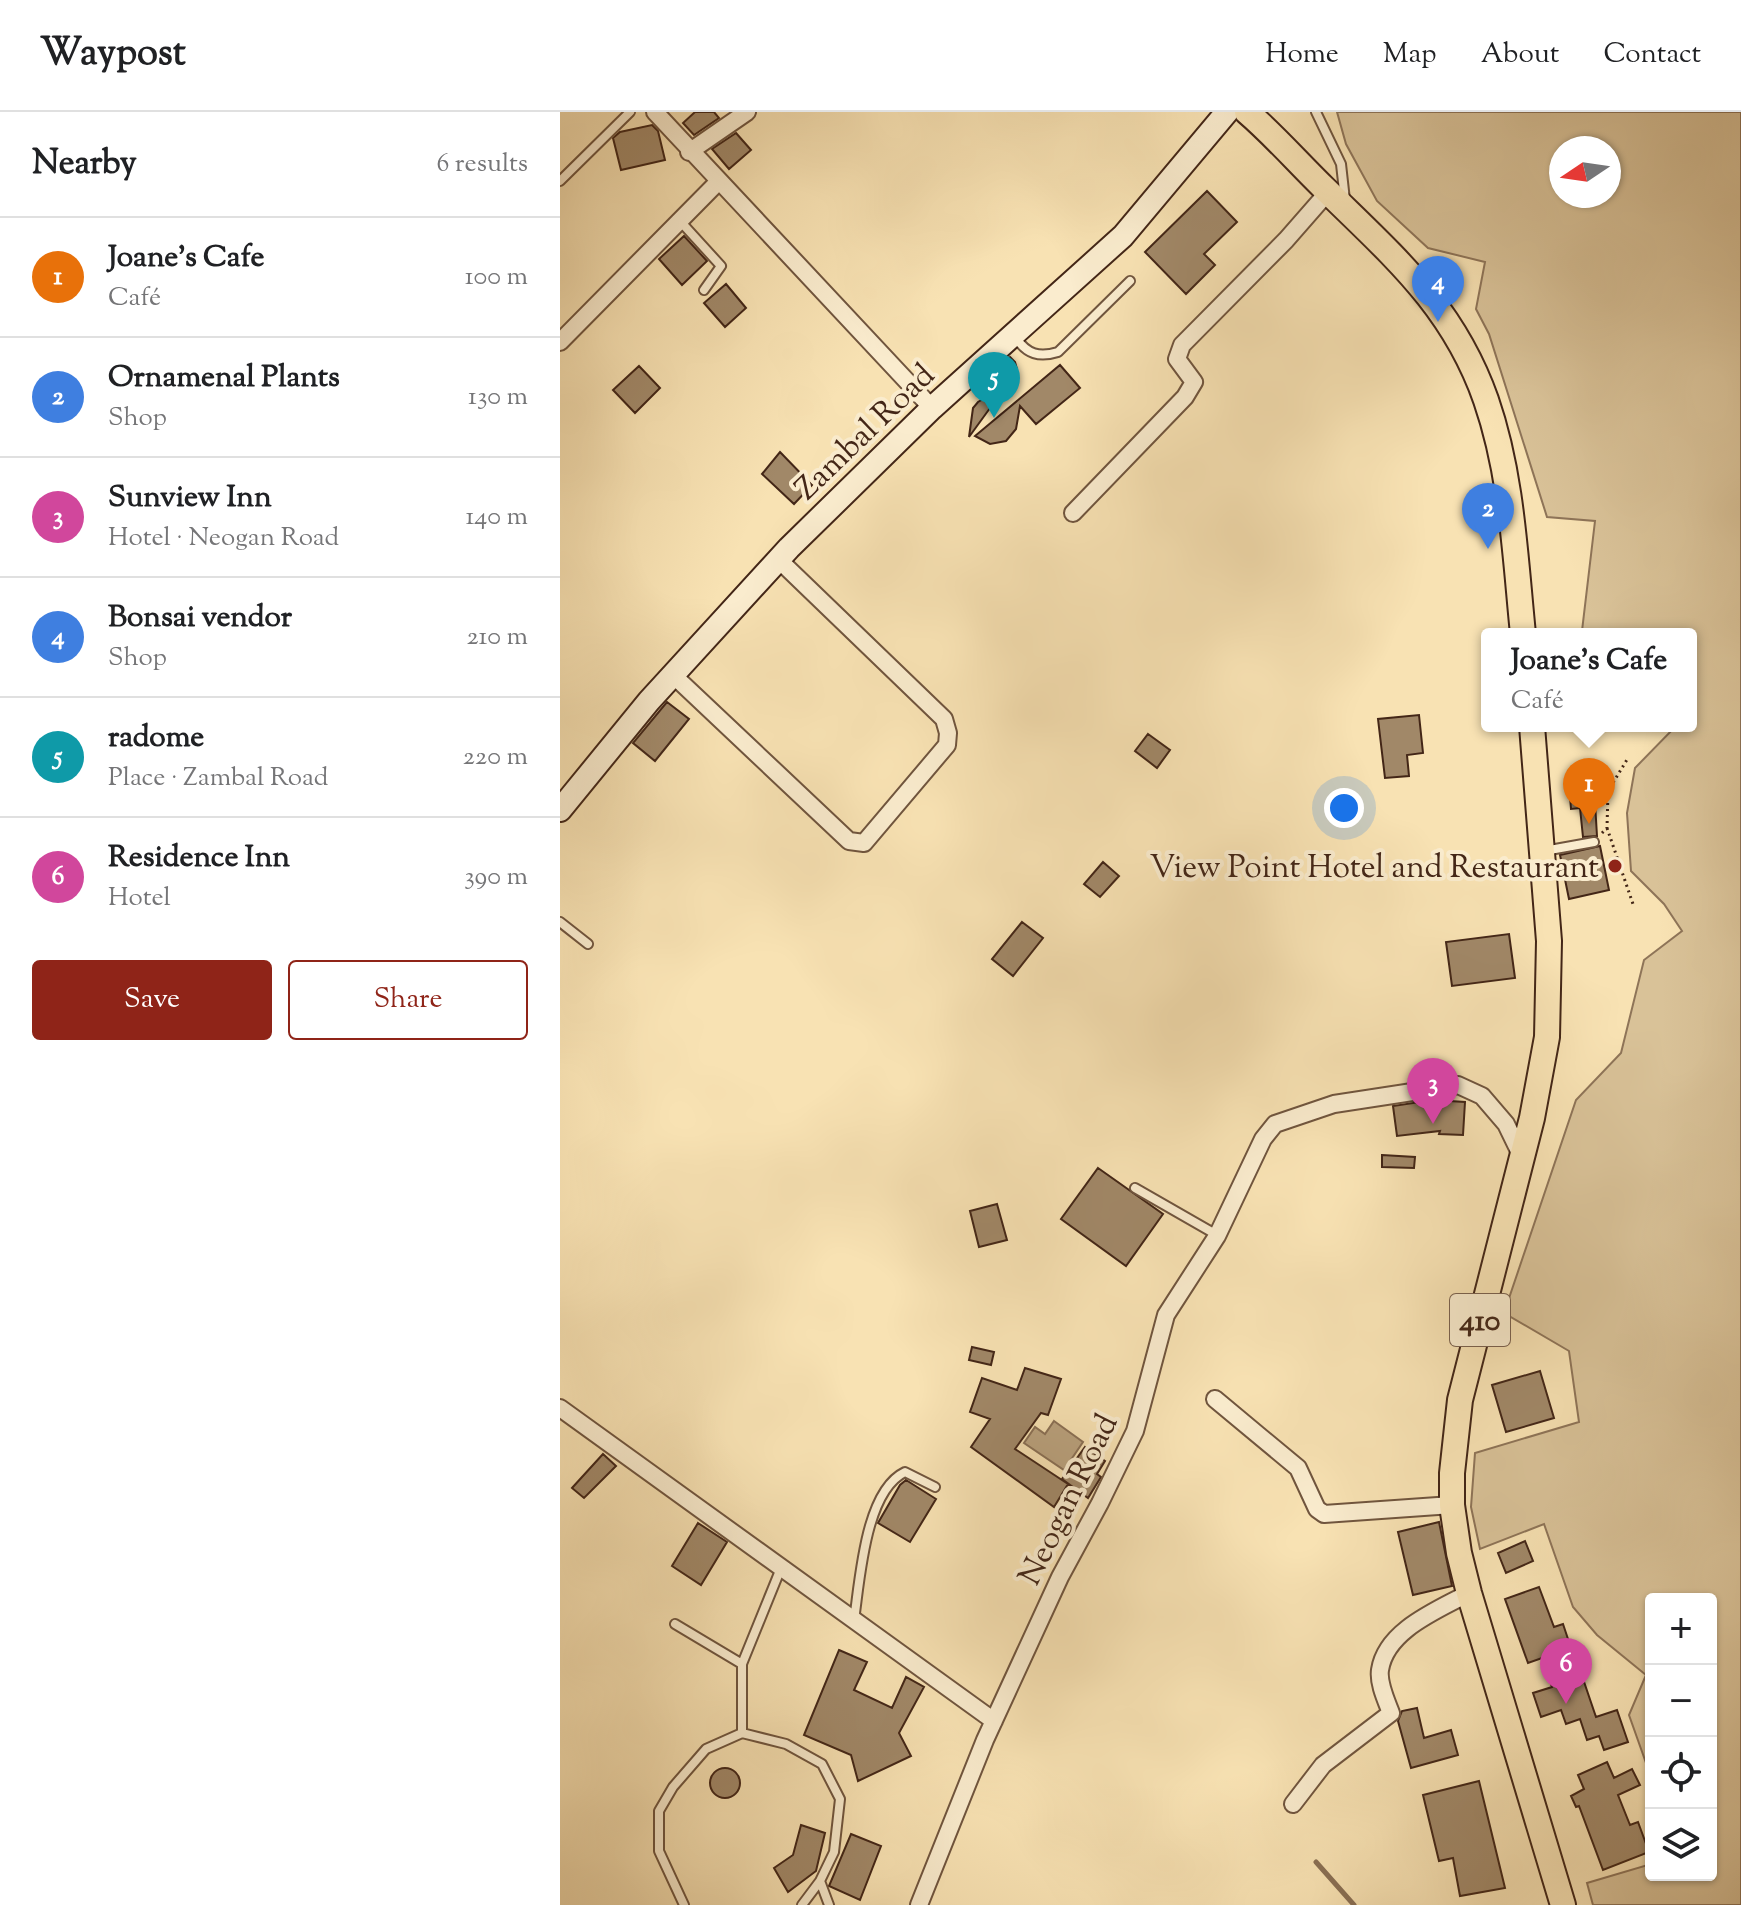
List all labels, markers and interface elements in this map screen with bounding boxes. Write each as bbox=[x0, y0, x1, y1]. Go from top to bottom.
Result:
text: Waypost bbox=[40, 28, 186, 82]
text: Home bbox=[1265, 35, 1339, 75]
text: Map bbox=[1383, 35, 1437, 75]
text: About bbox=[1481, 35, 1559, 75]
text: Contact bbox=[1603, 35, 1701, 75]
north arrow bbox=[1549, 136, 1621, 208]
text: Nearby bbox=[32, 140, 137, 189]
text: 6 results bbox=[436, 146, 528, 183]
text: Joane's Cafe bbox=[108, 237, 264, 280]
pin: 4 bbox=[1412, 256, 1464, 322]
text: 1 bbox=[54, 259, 62, 296]
text: 100 m bbox=[465, 259, 528, 296]
text: Café bbox=[108, 280, 161, 317]
pin: 5 bbox=[968, 352, 1020, 418]
street label: Zambal Road bbox=[786, 354, 946, 512]
text: Ornamenal Plants bbox=[108, 357, 340, 400]
text: 2 bbox=[52, 379, 64, 416]
text: 130 m bbox=[468, 379, 528, 416]
text: Shop bbox=[108, 400, 167, 437]
text: Sunview Inn bbox=[108, 477, 272, 520]
pin: 2 bbox=[1462, 483, 1514, 549]
text: 3 bbox=[53, 499, 63, 536]
text: 140 m bbox=[465, 499, 528, 536]
text: Hotel · Neogan Road bbox=[108, 520, 339, 557]
text: Bonsai vendor bbox=[108, 597, 292, 640]
text: 4 bbox=[51, 619, 65, 656]
text: 210 m bbox=[466, 619, 528, 656]
popup bbox=[1481, 628, 1697, 732]
text: Shop bbox=[108, 640, 167, 677]
text: Joane's Cafe bbox=[1511, 640, 1667, 683]
text: Café bbox=[1511, 683, 1564, 720]
text: radome bbox=[108, 717, 204, 760]
text: 5 bbox=[54, 739, 62, 776]
text: 220 m bbox=[463, 739, 528, 776]
pin: 1 bbox=[1563, 758, 1615, 824]
text: Place · Zambal Road bbox=[108, 760, 328, 797]
your location bbox=[1324, 788, 1364, 828]
text: Residence Inn bbox=[108, 837, 290, 880]
place label: View Point Hotel and Restaurant bbox=[1149, 846, 1599, 892]
marker: View Point Hotel and Restaurant bbox=[1606, 857, 1624, 875]
text: 6 bbox=[52, 859, 64, 896]
text: 390 m bbox=[464, 859, 528, 896]
text: Hotel bbox=[108, 880, 171, 917]
button: Save bbox=[32, 960, 272, 1040]
button: Share bbox=[288, 960, 528, 1040]
pin: 3 bbox=[1407, 1058, 1459, 1124]
road number: 410 bbox=[1450, 1294, 1510, 1346]
street label: Neogan Road bbox=[1008, 1407, 1131, 1594]
map controls bbox=[1645, 1593, 1717, 1881]
button: + bbox=[1645, 1593, 1717, 1665]
pin: 6 bbox=[1540, 1638, 1592, 1704]
button: − bbox=[1645, 1665, 1717, 1737]
button: locate bbox=[1645, 1737, 1717, 1809]
button: layers bbox=[1645, 1809, 1717, 1881]

